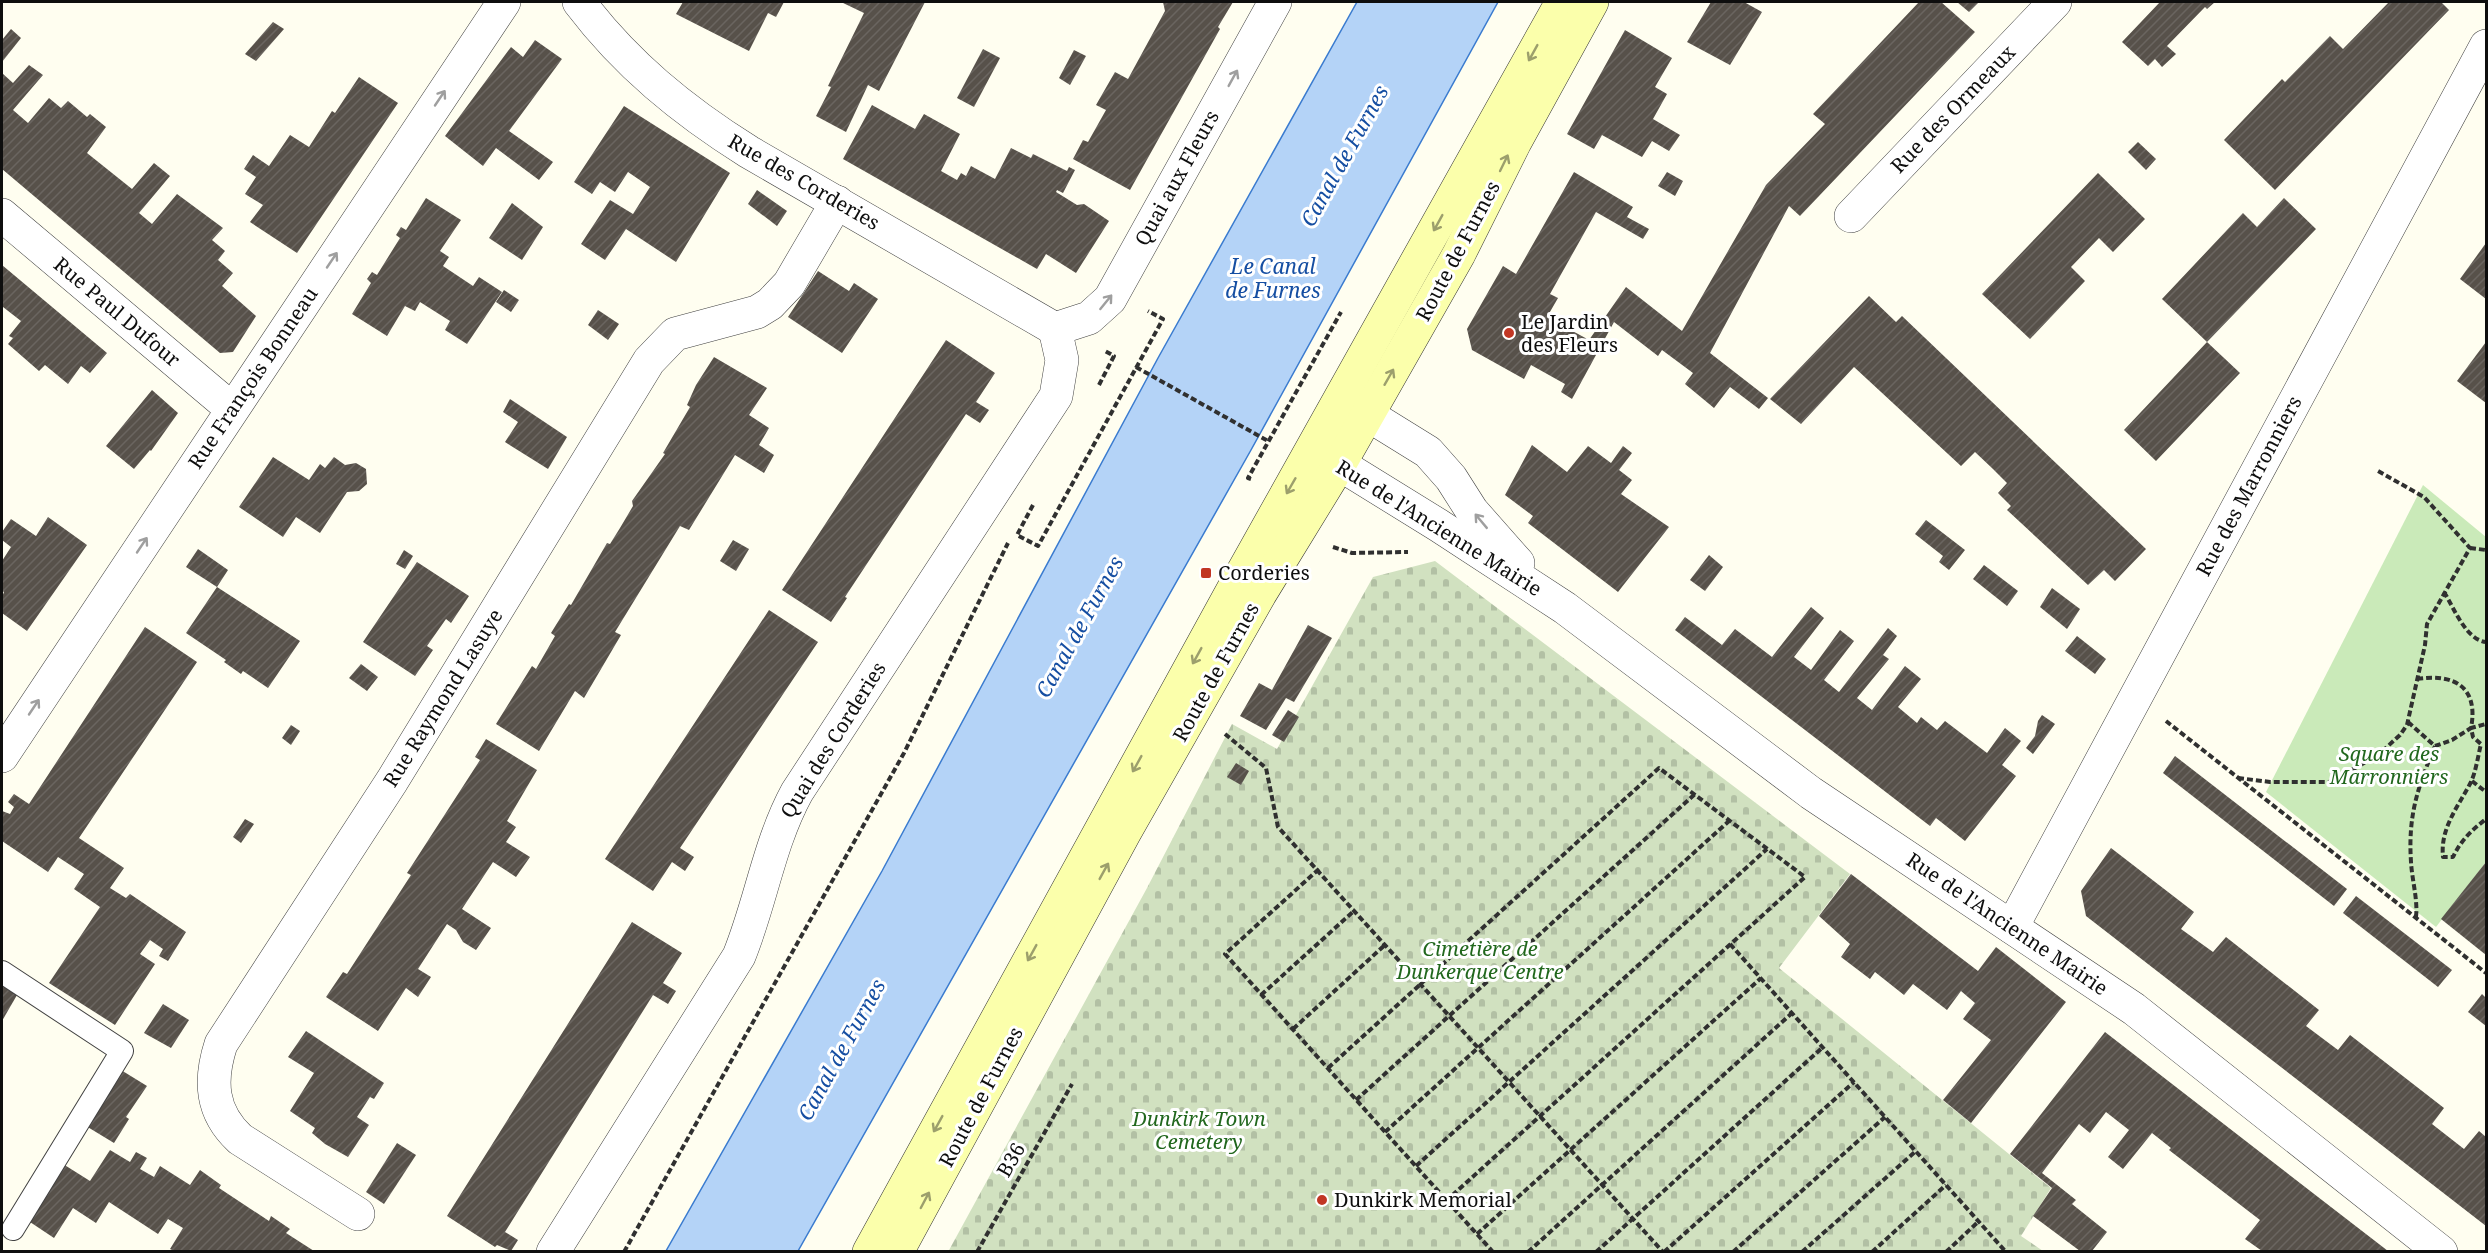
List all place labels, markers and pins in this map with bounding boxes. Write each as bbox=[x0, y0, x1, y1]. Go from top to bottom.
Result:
place label: Le Jardin des Fleurs bbox=[1521, 308, 1618, 358]
marker: Le Jardin des Fleurs bbox=[1502, 326, 1516, 340]
place label: Corderies bbox=[1218, 559, 1310, 586]
marker: Corderies bbox=[1199, 566, 1213, 580]
place label: Dunkirk Memorial bbox=[1334, 1186, 1512, 1213]
marker: Dunkirk Memorial bbox=[1315, 1193, 1329, 1207]

